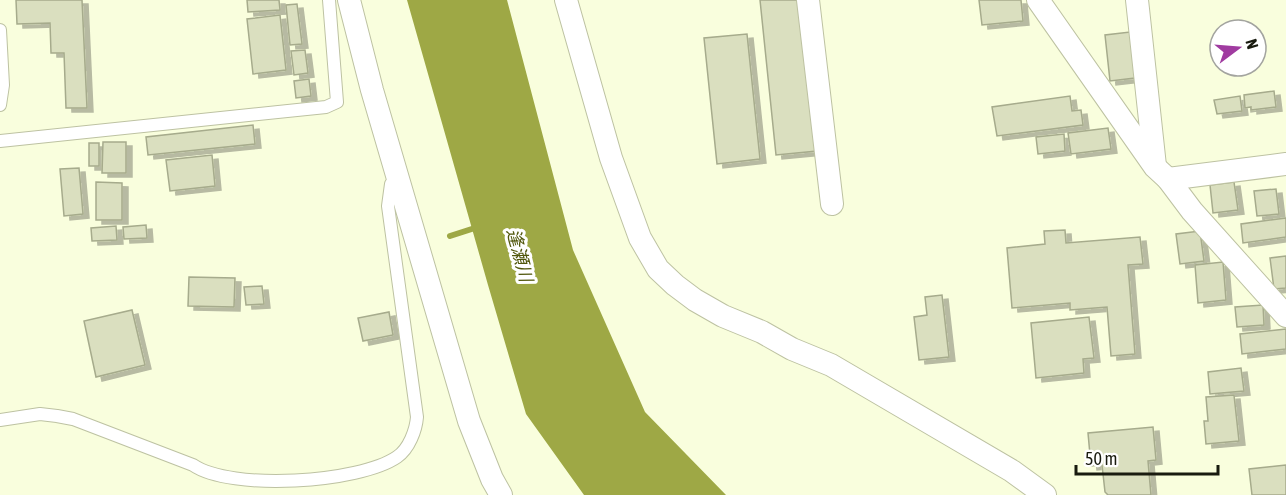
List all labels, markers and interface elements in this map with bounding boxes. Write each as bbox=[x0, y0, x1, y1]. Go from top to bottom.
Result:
north arrow bbox=[1208, 18, 1268, 78]
text: N bbox=[1242, 37, 1262, 51]
water label: 逢瀬川 bbox=[503, 226, 538, 286]
scale bar bbox=[1076, 438, 1218, 476]
text: 50 m bbox=[1085, 448, 1117, 469]

